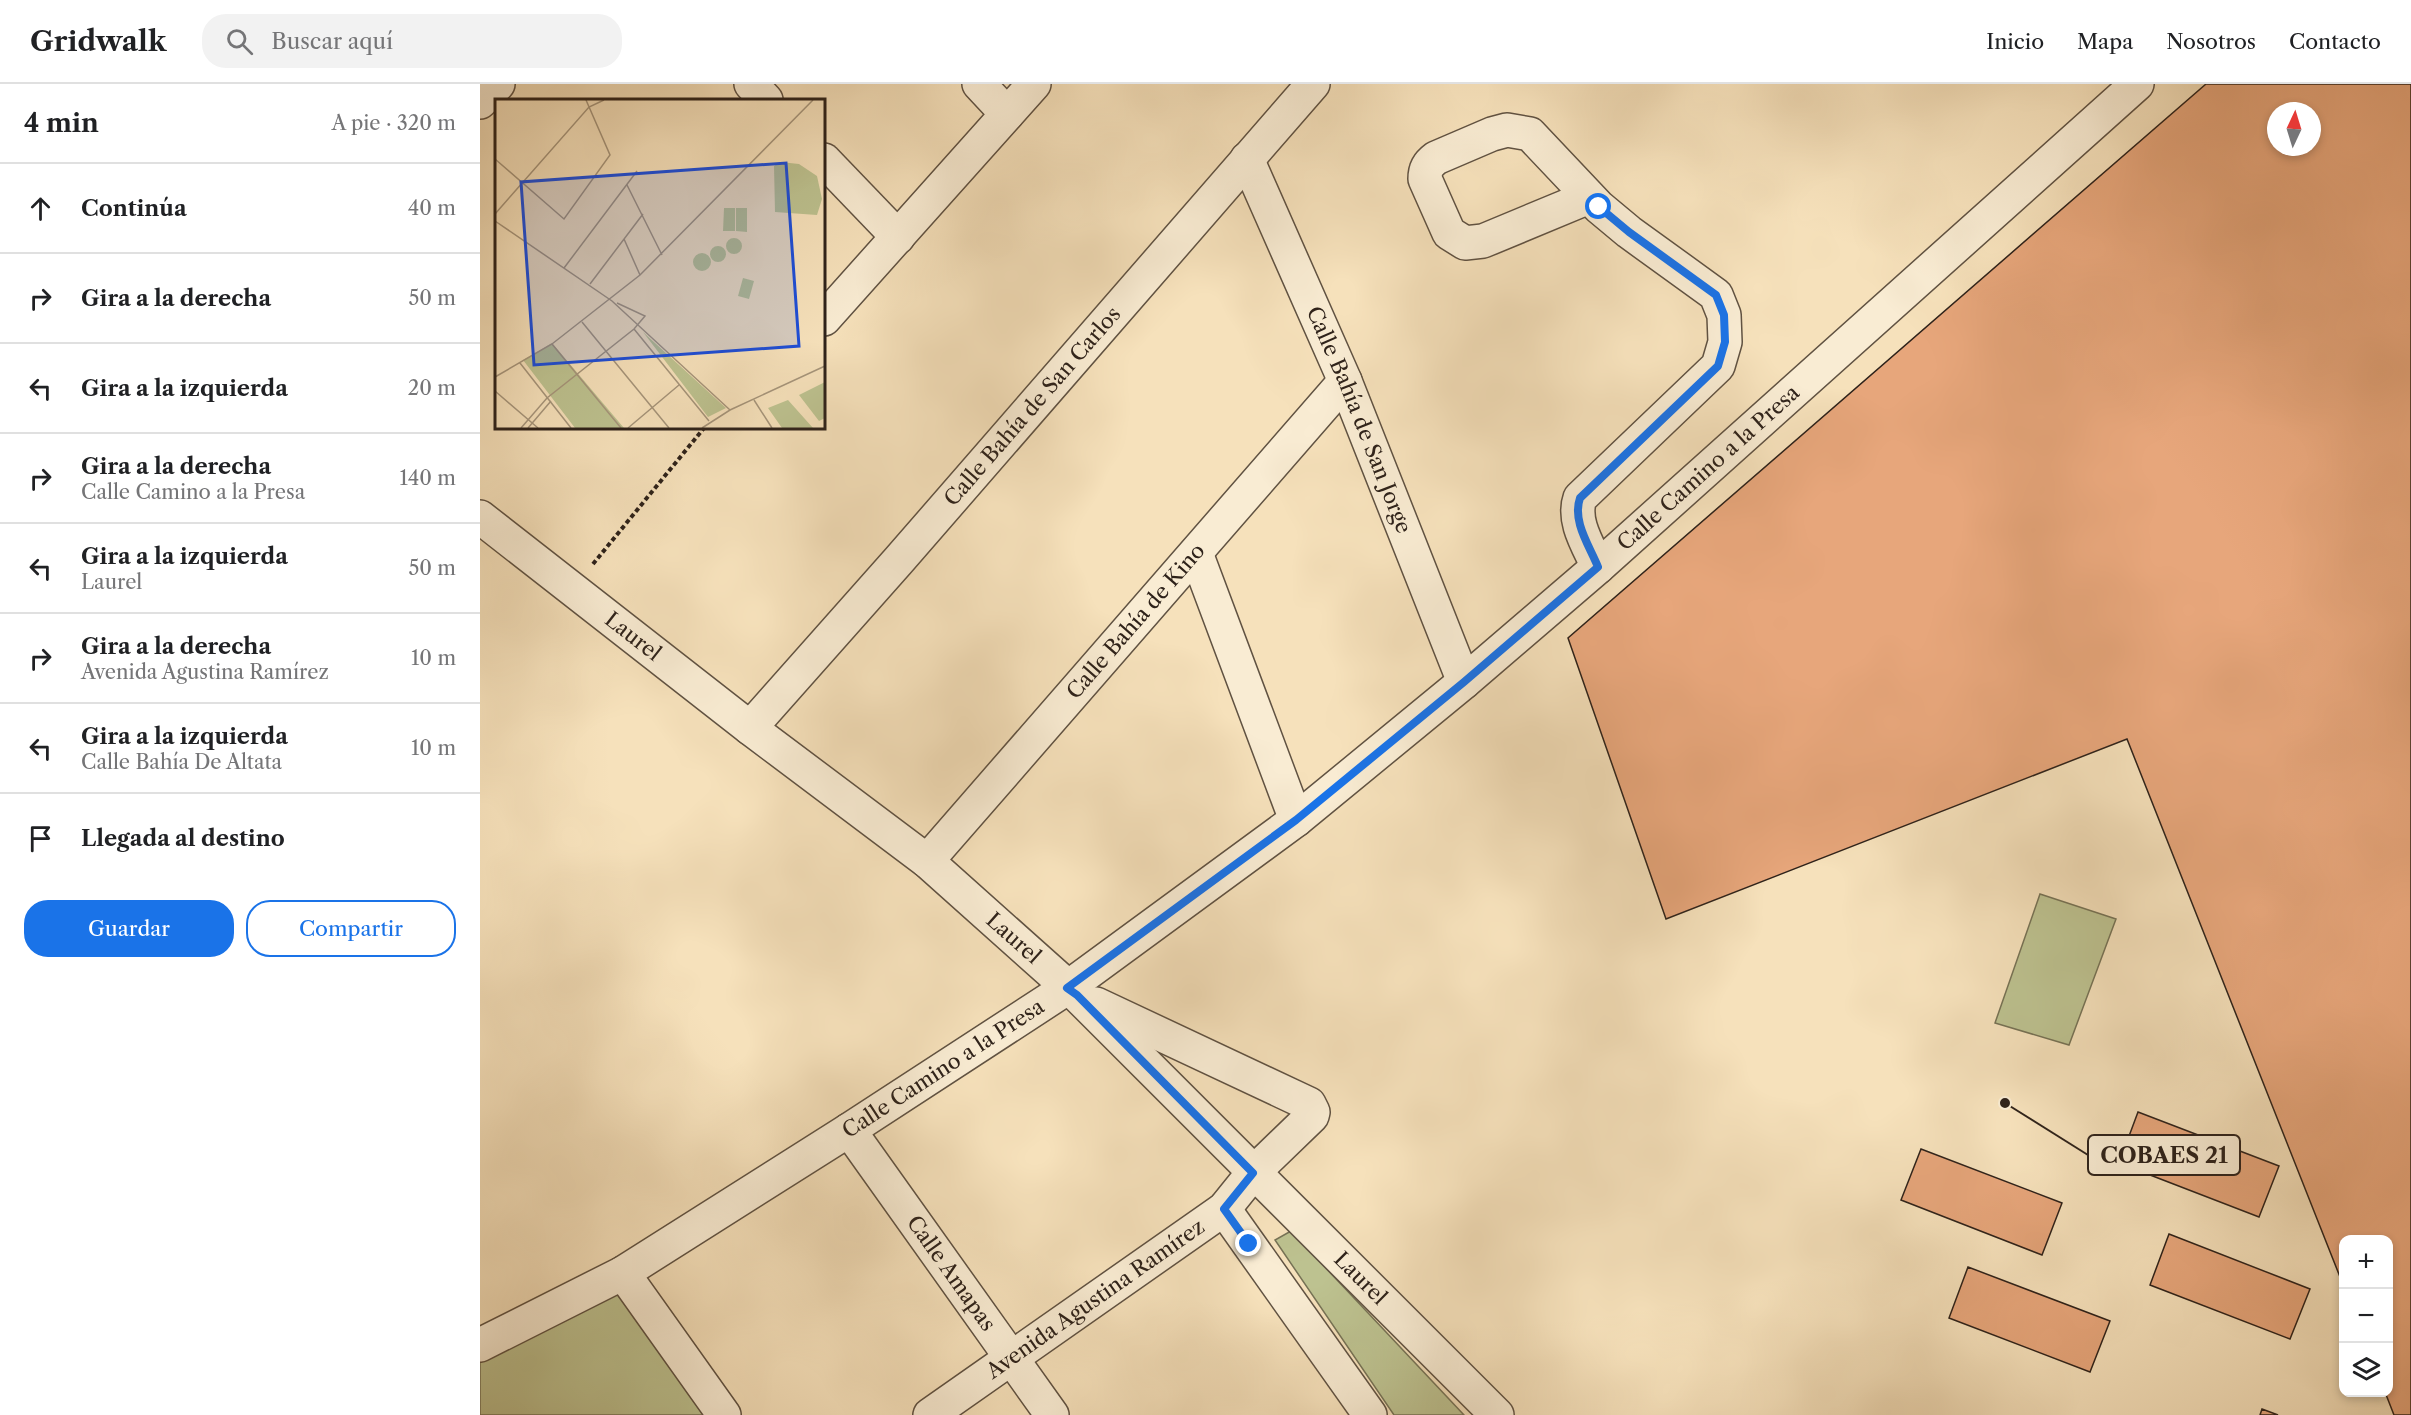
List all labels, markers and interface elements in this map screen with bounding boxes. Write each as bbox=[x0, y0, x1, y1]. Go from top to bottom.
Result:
search box bbox=[202, 14, 622, 68]
text: Gridwalk bbox=[30, 24, 166, 58]
icon: search bbox=[223, 25, 256, 58]
text: Buscar aquí bbox=[271, 28, 393, 55]
text: Inicio bbox=[1986, 29, 2044, 54]
text: Mapa bbox=[2077, 29, 2133, 54]
text: Nosotros bbox=[2166, 29, 2256, 54]
text: Contacto bbox=[2289, 29, 2381, 54]
inset map bbox=[495, 99, 825, 429]
north arrow bbox=[2267, 102, 2321, 156]
text: 4 min bbox=[24, 107, 99, 139]
text: A pie · 320 m bbox=[332, 111, 456, 135]
icon: ahead bbox=[24, 192, 57, 225]
route start bbox=[1585, 193, 1611, 219]
text: Continúa bbox=[81, 195, 187, 222]
text: 40 m bbox=[408, 196, 456, 220]
icon: right bbox=[24, 282, 57, 315]
text: Gira a la derecha bbox=[81, 285, 271, 312]
text: 50 m bbox=[409, 286, 456, 310]
street label: Calle Bahía de San Carlos bbox=[939, 301, 1126, 511]
street label: Calle Bahía de San Jorge bbox=[1302, 302, 1417, 537]
icon: left bbox=[24, 372, 57, 405]
text: Gira a la izquierda bbox=[81, 375, 288, 402]
text: 20 m bbox=[408, 376, 456, 400]
street label: Calle Camino a la Presa bbox=[1612, 379, 1805, 556]
text: Gira a la derecha bbox=[81, 453, 271, 480]
icon: right bbox=[24, 462, 57, 495]
text: 140 m bbox=[399, 466, 456, 490]
text: Calle Camino a la Presa bbox=[81, 480, 305, 504]
street label: Calle Bahía de Kino bbox=[1061, 538, 1210, 704]
text: Gira a la izquierda bbox=[81, 543, 288, 570]
icon: left bbox=[24, 552, 57, 585]
text: 50 m bbox=[409, 556, 456, 580]
text: Laurel bbox=[81, 570, 142, 594]
street label: Laurel bbox=[600, 606, 666, 666]
text: Gira a la derecha bbox=[81, 633, 271, 660]
icon: right bbox=[24, 642, 57, 675]
text: 10 m bbox=[411, 646, 456, 670]
text: Avenida Agustina Ramírez bbox=[81, 660, 329, 684]
text: Gira a la izquierda bbox=[81, 723, 288, 750]
icon: left bbox=[24, 732, 57, 765]
text: 10 m bbox=[411, 736, 456, 760]
text: Calle Bahía De Altata bbox=[81, 750, 282, 774]
icon: arrive bbox=[24, 822, 57, 855]
text: Llegada al destino bbox=[81, 825, 285, 852]
button: Guardar bbox=[24, 900, 234, 957]
button: Compartir bbox=[246, 900, 456, 957]
street label: Laurel bbox=[981, 907, 1046, 969]
street label: Calle Camino a la Presa bbox=[837, 993, 1049, 1143]
callout: COBAES 21 bbox=[2088, 1135, 2240, 1175]
text: COBAES 21 bbox=[2100, 1142, 2228, 1169]
street label: Calle Amapas bbox=[902, 1211, 1001, 1336]
street label: Avenida Agustina Ramírez bbox=[981, 1214, 1209, 1384]
route end bbox=[1235, 1230, 1261, 1256]
map controls bbox=[2339, 1235, 2393, 1397]
button: + bbox=[2339, 1235, 2393, 1289]
street label: Laurel bbox=[1329, 1246, 1392, 1310]
button: − bbox=[2339, 1289, 2393, 1343]
button: layers bbox=[2339, 1343, 2393, 1397]

